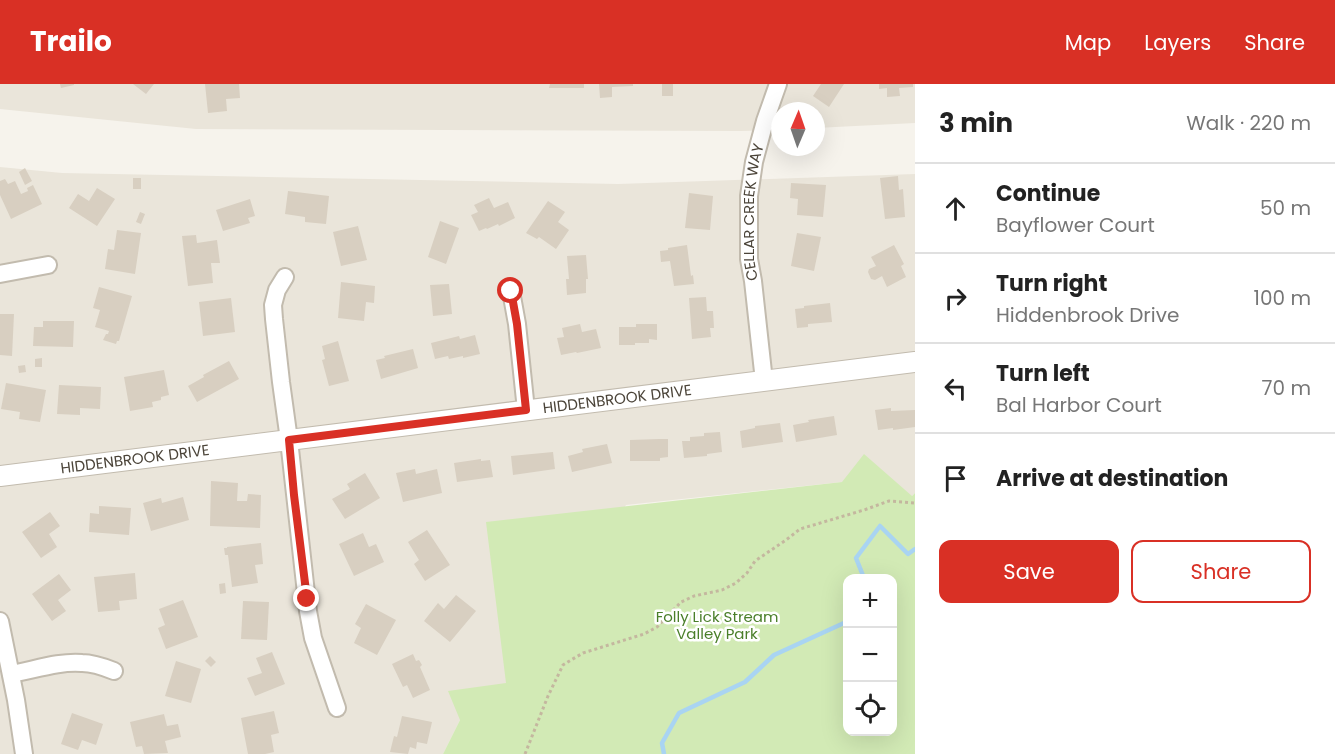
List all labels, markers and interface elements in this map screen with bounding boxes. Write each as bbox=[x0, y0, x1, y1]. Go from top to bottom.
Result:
text: Trailo bbox=[30, 22, 112, 61]
text: Map bbox=[1065, 28, 1111, 57]
text: Layers bbox=[1144, 28, 1211, 57]
text: Share bbox=[1244, 28, 1305, 57]
north arrow bbox=[771, 102, 825, 156]
text: 3 min bbox=[939, 105, 1013, 141]
text: Walk · 220 m bbox=[1186, 109, 1311, 137]
street label: CELLAR CREEK WAY bbox=[738, 141, 769, 283]
text: Continue bbox=[996, 178, 1100, 209]
icon: ahead bbox=[939, 192, 972, 225]
text: 50 m bbox=[1260, 194, 1311, 222]
text: Bayflower Court bbox=[996, 211, 1155, 239]
text: Turn right bbox=[996, 268, 1107, 299]
route start bbox=[497, 277, 523, 303]
icon: right bbox=[939, 282, 972, 315]
text: 100 m bbox=[1254, 284, 1311, 312]
text: Hiddenbrook Drive bbox=[996, 301, 1179, 329]
text: Turn left bbox=[996, 358, 1090, 389]
icon: left bbox=[939, 372, 972, 405]
text: 70 m bbox=[1262, 374, 1311, 402]
street label: HIDDENBROOK DRIVE bbox=[542, 379, 693, 418]
text: Bal Harbor Court bbox=[996, 391, 1162, 419]
street label: HIDDENBROOK DRIVE bbox=[59, 439, 211, 478]
icon: arrive bbox=[939, 462, 972, 495]
text: Arrive at destination bbox=[996, 463, 1228, 494]
button: Save bbox=[939, 540, 1119, 603]
button: Share bbox=[1131, 540, 1311, 603]
map controls bbox=[843, 574, 897, 736]
button: + bbox=[843, 574, 897, 628]
route end bbox=[293, 585, 319, 611]
park label: Folly Lick Stream Valley Park bbox=[656, 606, 778, 644]
button: − bbox=[843, 628, 897, 682]
button: locate bbox=[843, 682, 897, 736]

